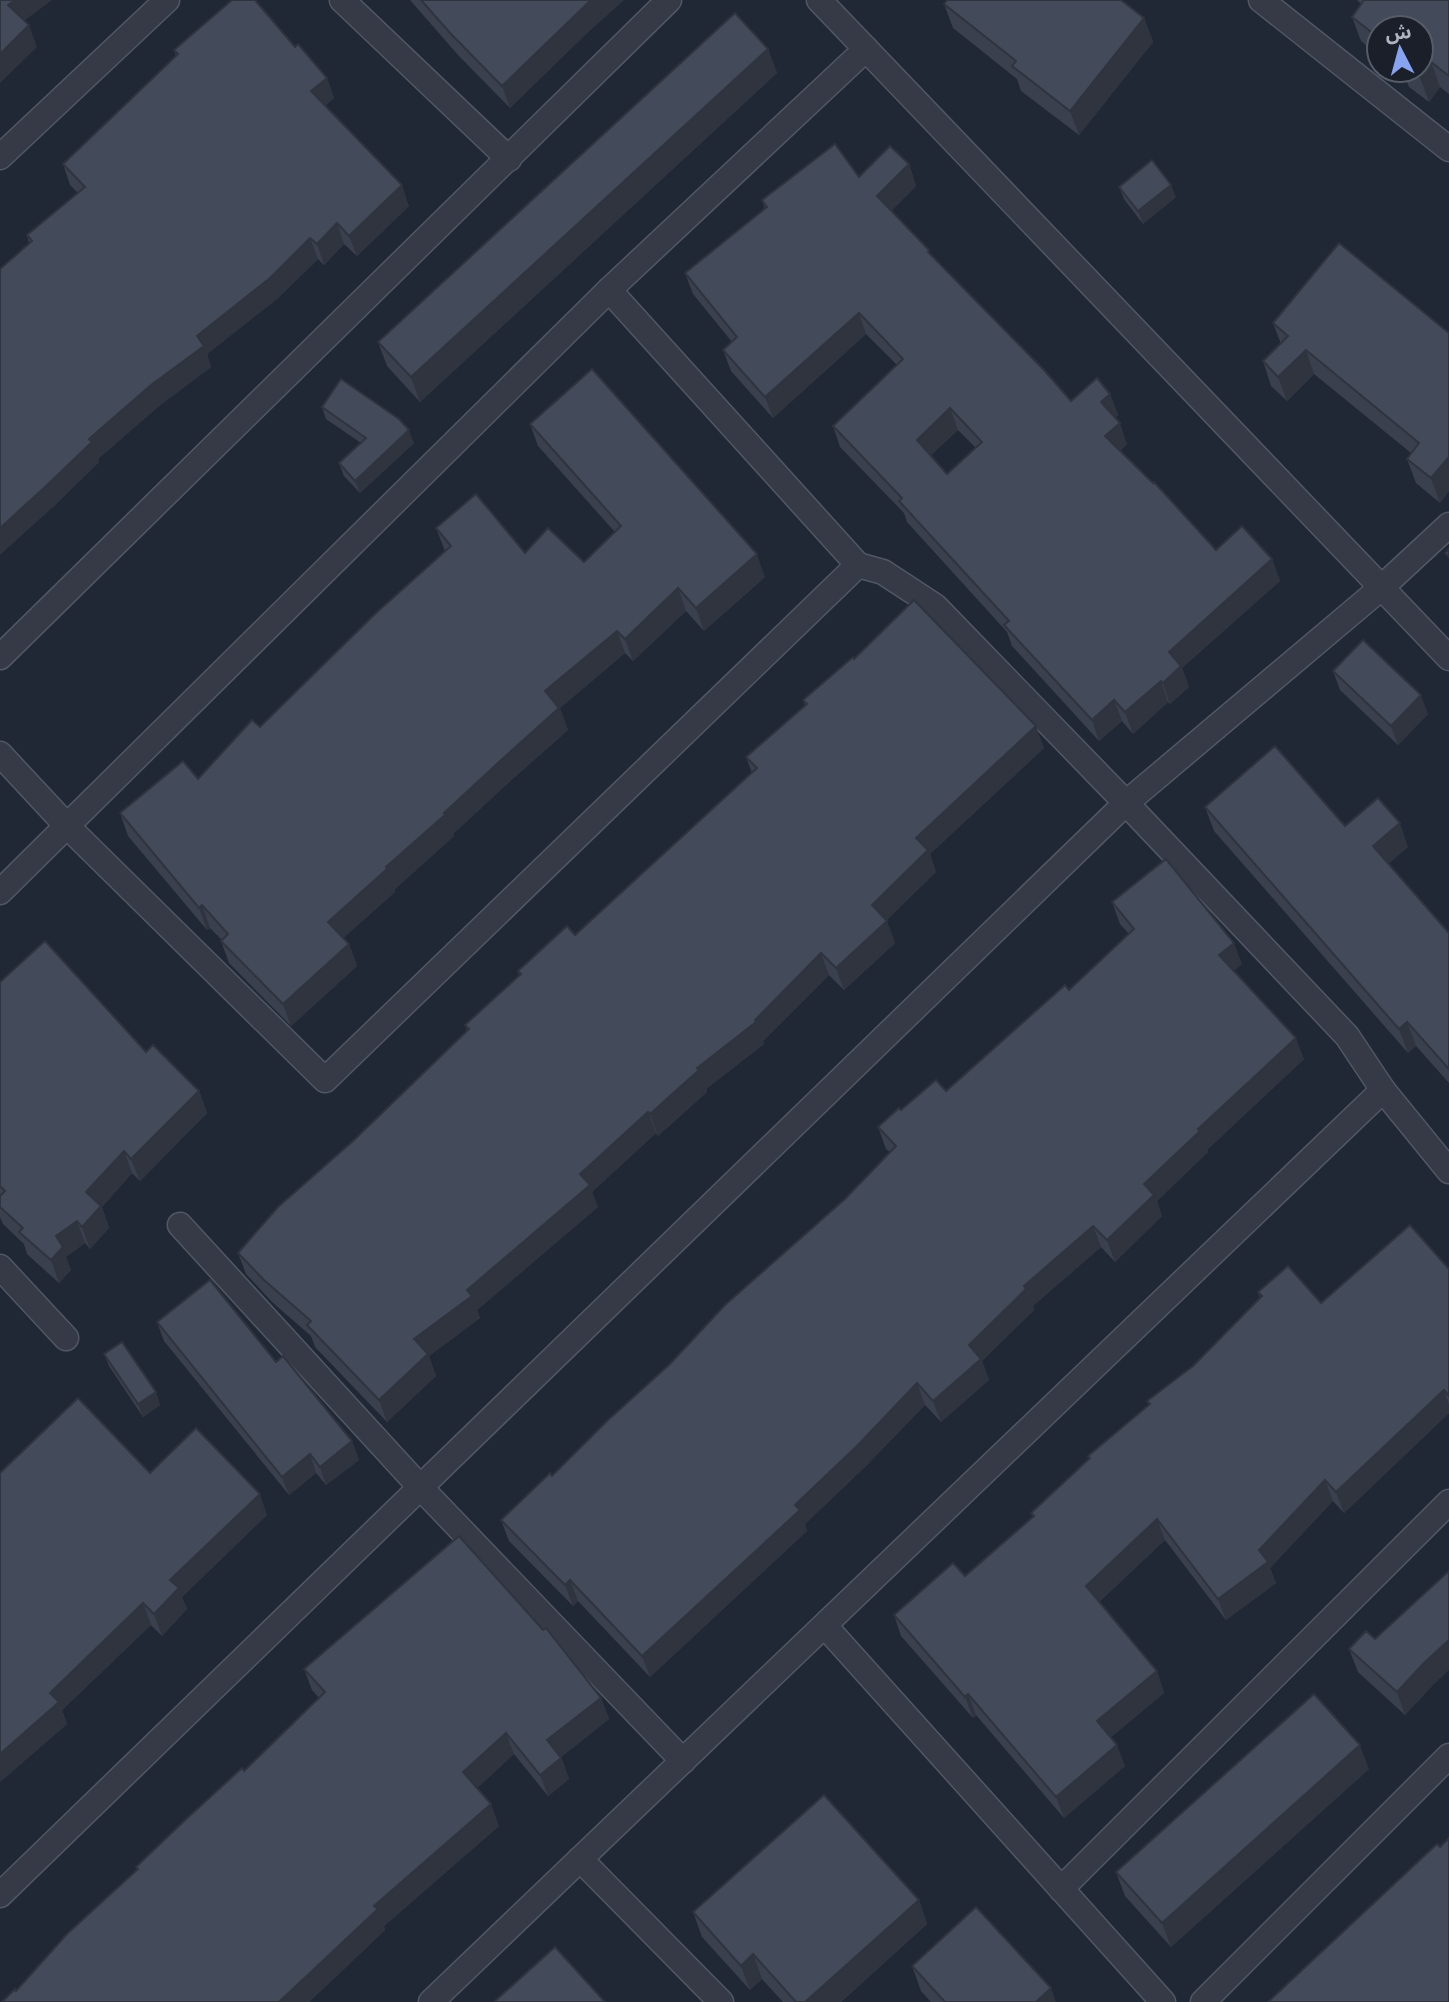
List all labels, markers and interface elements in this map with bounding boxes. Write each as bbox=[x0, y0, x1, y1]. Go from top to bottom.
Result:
north arrow bbox=[1365, 14, 1435, 84]
text: ش bbox=[1384, 20, 1412, 45]

